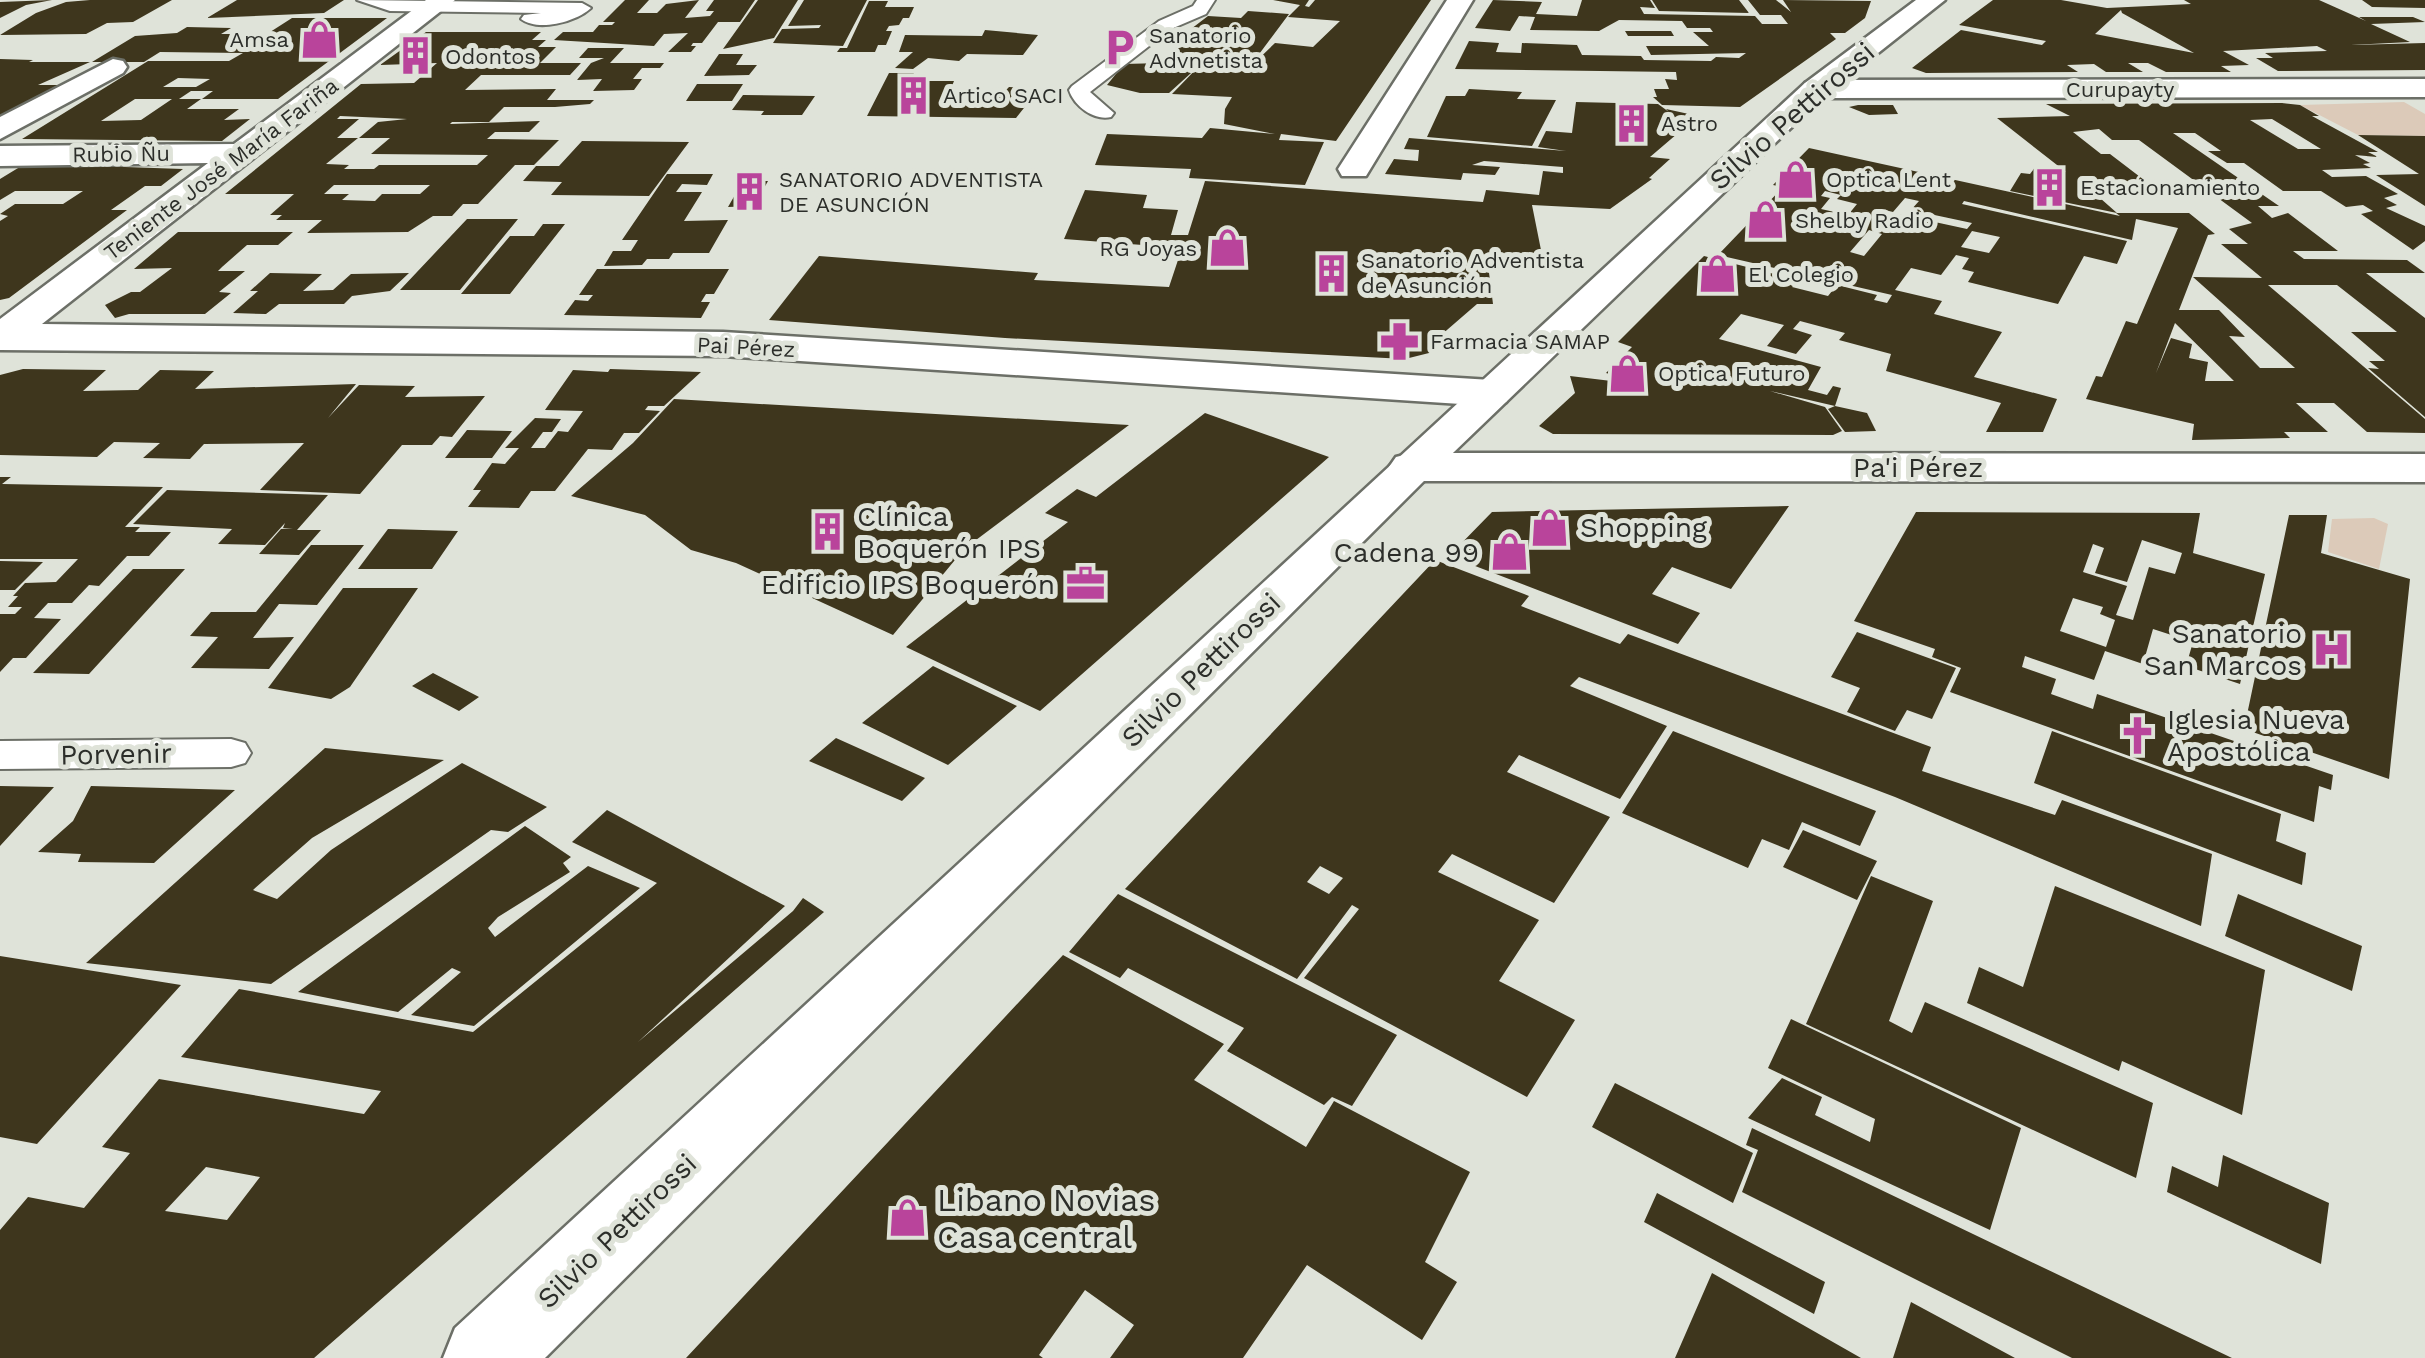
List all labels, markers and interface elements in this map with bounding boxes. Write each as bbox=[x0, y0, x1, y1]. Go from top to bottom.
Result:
shop icon: Amsa bbox=[298, 18, 340, 60]
place label: Sanatorio Advnetista bbox=[1149, 23, 1263, 73]
place label: Amsa bbox=[229, 27, 289, 52]
parking icon: Sanatorio Advnetista bbox=[1098, 27, 1140, 69]
building icon: Odontos bbox=[394, 35, 436, 77]
street label: Silvio Pettirossi bbox=[1703, 35, 1881, 197]
place label: Odontos bbox=[445, 44, 536, 69]
street label: Teniente José María Fariña bbox=[99, 73, 343, 265]
building icon: Artico SACI bbox=[892, 74, 934, 116]
street label: Curupayty bbox=[2066, 77, 2175, 102]
place label: Artico SACI bbox=[943, 83, 1063, 108]
building icon: Astro bbox=[1610, 102, 1652, 144]
place label: Astro bbox=[1661, 111, 1718, 136]
street label: Rubio Ñu bbox=[72, 141, 170, 167]
shop icon: Optica Lent bbox=[1775, 158, 1817, 200]
building icon: Estacionamiento bbox=[2029, 166, 2071, 208]
place label: SANATORIO ADVENTISTA DE ASUNCIÓN bbox=[779, 167, 1043, 217]
place label: Optica Lent bbox=[1826, 167, 1951, 192]
building icon: SANATORIO ADVENTISTA DE ASUNCIÓN bbox=[728, 171, 770, 213]
place label: Estacionamiento bbox=[2080, 175, 2260, 200]
shop icon: Shelby Radio bbox=[1744, 199, 1786, 241]
place label: Shelby Radio bbox=[1795, 208, 1934, 233]
shop icon: RG Joyas bbox=[1206, 227, 1248, 269]
place label: RG Joyas bbox=[1099, 236, 1197, 261]
place label: Sanatorio Adventista de Asunción bbox=[1361, 248, 1584, 298]
building icon: Sanatorio Adventista de Asunción bbox=[1310, 252, 1352, 294]
shop icon: El Colegio bbox=[1697, 253, 1739, 295]
place label: El Colegio bbox=[1748, 262, 1854, 287]
pharmacy icon: Farmacia SAMAP bbox=[1379, 320, 1421, 362]
place label: Farmacia SAMAP bbox=[1430, 329, 1610, 354]
street label: Pai Pérez bbox=[696, 332, 796, 362]
shop icon: Optica Futuro bbox=[1607, 352, 1649, 394]
place label: Optica Futuro bbox=[1658, 361, 1805, 386]
street label: Pa'i Pérez bbox=[1853, 451, 1983, 484]
place label: Clínica Boquerón IPS bbox=[857, 500, 1041, 565]
shop icon: Shopping bbox=[1529, 506, 1571, 548]
building icon: Clínica Boquerón IPS bbox=[806, 511, 848, 553]
place label: Shopping bbox=[1580, 511, 1707, 544]
shop icon: Cadena 99 bbox=[1488, 531, 1530, 573]
place label: Cadena 99 bbox=[1334, 536, 1479, 569]
office icon: Edificio IPS Boquerón bbox=[1064, 563, 1106, 605]
place label: Edificio IPS Boquerón bbox=[761, 568, 1055, 601]
street label: Silvio Pettirossi bbox=[1115, 586, 1287, 754]
place label: Sanatorio San Marcos bbox=[2144, 617, 2302, 682]
hospital icon: Sanatorio San Marcos bbox=[2311, 628, 2353, 670]
place label: Iglesia Nueva Apostólica bbox=[2167, 703, 2345, 768]
church icon: Iglesia Nueva Apostólica bbox=[2116, 714, 2158, 756]
street label: Porvenir bbox=[60, 737, 172, 771]
street label: Silvio Pettirossi bbox=[531, 1147, 703, 1315]
place label: Libano Novias Casa central bbox=[937, 1181, 1155, 1256]
shop icon: Libano Novias Casa central bbox=[886, 1197, 928, 1239]

